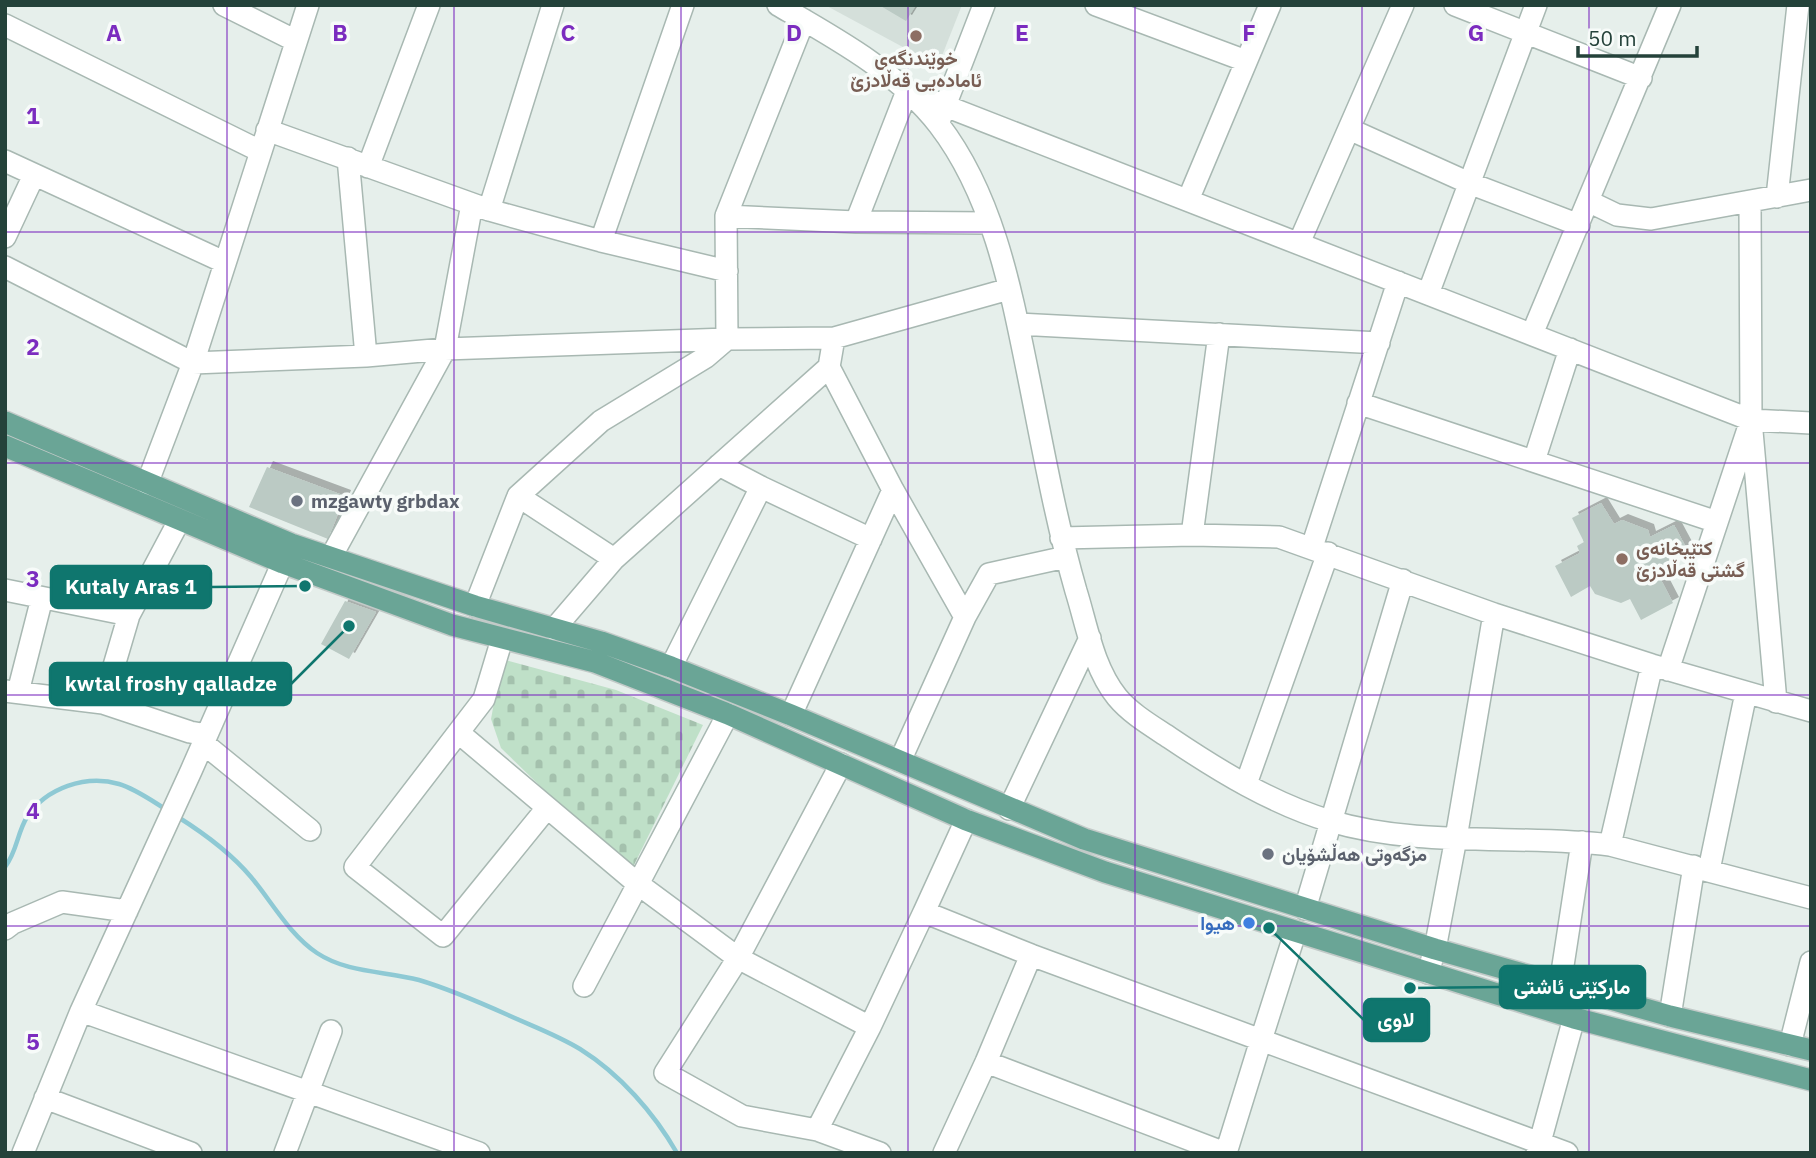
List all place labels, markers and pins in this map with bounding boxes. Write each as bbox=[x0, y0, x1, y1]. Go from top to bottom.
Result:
marker: خوێندنگەی ئامادەیی قەڵادزێ bbox=[908, 28, 924, 44]
place label: خوێندنگەی ئامادەیی قەڵادزێ bbox=[850, 46, 982, 93]
place label: mzgawty grbdax bbox=[311, 489, 460, 513]
marker: mzgawty grbdax bbox=[289, 493, 305, 509]
place label: کتێبخانەی گشتی قەڵادزێ bbox=[1636, 536, 1745, 583]
marker: کتێبخانەی گشتی قەڵادزێ bbox=[1614, 551, 1630, 567]
callout: Kutaly Aras 1 bbox=[51, 566, 211, 608]
callout: kwtal froshy qalladze bbox=[50, 663, 291, 705]
place label: مزگەوتی ھەڵشۆیان bbox=[1282, 842, 1427, 867]
marker: مزگەوتی ھەڵشۆیان bbox=[1260, 846, 1276, 862]
place label: هیوا bbox=[1200, 911, 1235, 936]
marker: هیوا bbox=[1241, 915, 1257, 931]
callout: مارکێتی ئاشتی bbox=[1500, 966, 1645, 1008]
callout: لاوی bbox=[1364, 999, 1429, 1041]

